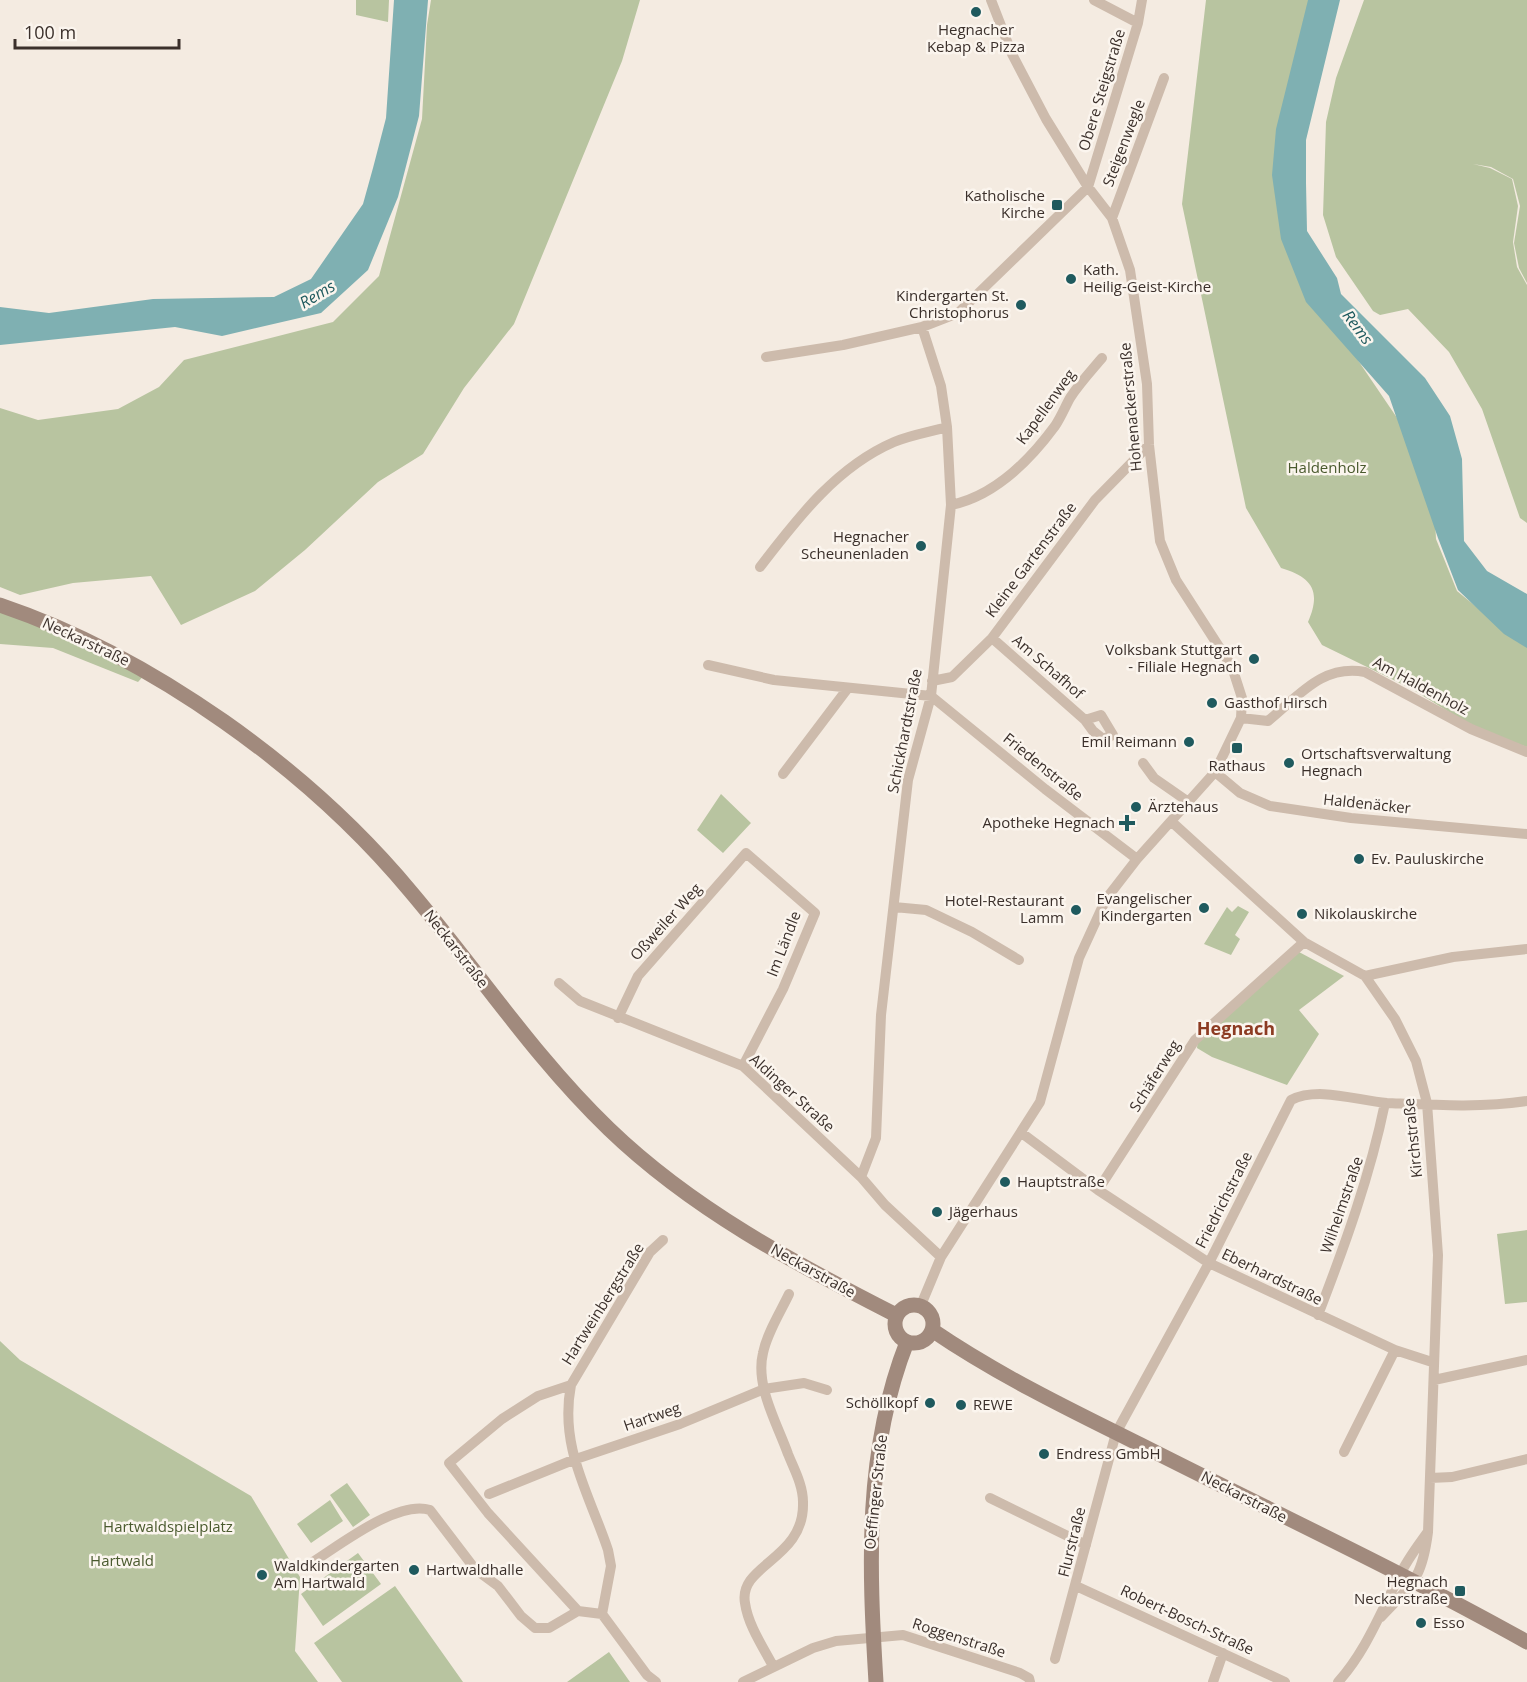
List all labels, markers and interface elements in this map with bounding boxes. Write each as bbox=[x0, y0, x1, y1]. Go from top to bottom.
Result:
marker: Hegnacher Kebap & Pizza bbox=[969, 5, 983, 19]
scale bar bbox=[15, 12, 178, 50]
place label: Hegnacher Kebap & Pizza bbox=[927, 19, 1025, 56]
text: 100 m bbox=[24, 20, 76, 44]
street label: Obere Steigstraße bbox=[1073, 26, 1129, 153]
street label: Steigenwegle bbox=[1097, 96, 1149, 189]
place label: Katholische Kirche bbox=[964, 185, 1045, 222]
marker: Katholische Kirche bbox=[1050, 198, 1064, 212]
place label: Kath. Heilig-Geist-Kirche bbox=[1083, 259, 1211, 296]
marker: Kath. Heilig-Geist-Kirche bbox=[1064, 272, 1078, 286]
water label: Rems bbox=[295, 275, 339, 313]
place label: Kindergarten St. Christophorus bbox=[896, 285, 1009, 322]
marker: Kindergarten St. Christophorus bbox=[1014, 298, 1028, 312]
water label: Rems bbox=[1338, 305, 1378, 349]
street label: Hohenackerstraße bbox=[1114, 342, 1146, 473]
street label: Kapellenweg bbox=[1011, 365, 1079, 448]
park label: Haldenholz bbox=[1287, 457, 1367, 477]
street label: Kleine Gartenstraße bbox=[980, 498, 1080, 621]
place label: Hegnacher Scheunenladen bbox=[801, 526, 909, 563]
marker: Hegnacher Scheunenladen bbox=[914, 539, 928, 553]
street label: Neckarstraße bbox=[40, 612, 133, 670]
street label: Am Schafhof bbox=[1009, 630, 1089, 703]
place label: Volksbank Stuttgart - Filiale Hegnach bbox=[1105, 639, 1242, 676]
street label: Am Haldenholz bbox=[1370, 651, 1473, 719]
marker: Volksbank Stuttgart - Filiale Hegnach bbox=[1247, 652, 1261, 666]
street label: Schickhardtstraße bbox=[882, 667, 926, 795]
place label: Gasthof Hirsch bbox=[1224, 692, 1327, 712]
marker: Gasthof Hirsch bbox=[1205, 696, 1219, 710]
street label: Friedenstraße bbox=[999, 728, 1088, 805]
place label: Emil Reimann bbox=[1081, 731, 1177, 751]
marker: Emil Reimann bbox=[1182, 735, 1196, 749]
marker: Rathaus bbox=[1230, 741, 1244, 755]
place label: Ortschaftsverwaltung Hegnach bbox=[1301, 743, 1451, 780]
place label: Rathaus bbox=[1209, 755, 1265, 775]
marker: Ortschaftsverwaltung Hegnach bbox=[1282, 756, 1296, 770]
street label: Haldenäcker bbox=[1322, 788, 1412, 818]
place label: Ärztehaus bbox=[1148, 796, 1218, 816]
marker: Ärztehaus bbox=[1129, 800, 1143, 814]
place label: Apotheke Hegnach bbox=[983, 812, 1115, 832]
marker: Apotheke Hegnach bbox=[1120, 816, 1134, 830]
place label: Ev. Pauluskirche bbox=[1371, 848, 1484, 868]
marker: Ev. Pauluskirche bbox=[1352, 852, 1366, 866]
street label: Oßweiler Weg bbox=[625, 878, 705, 964]
place label: Evangelischer Kindergarten bbox=[1096, 888, 1192, 925]
place label: Hotel-Restaurant Lamm bbox=[945, 890, 1064, 927]
marker: Evangelischer Kindergarten bbox=[1197, 901, 1211, 915]
marker: Hotel-Restaurant Lamm bbox=[1069, 903, 1083, 917]
place label: Nikolauskirche bbox=[1314, 903, 1417, 923]
street label: Neckarstraße bbox=[420, 905, 494, 992]
marker: Nikolauskirche bbox=[1295, 907, 1309, 921]
street label: Im Ländle bbox=[761, 908, 805, 979]
district label: Hegnach bbox=[1197, 1016, 1275, 1040]
street label: Schäferweg bbox=[1124, 1036, 1184, 1115]
street label: Aldinger Straße bbox=[746, 1049, 839, 1136]
street label: Kirchstraße bbox=[1398, 1097, 1426, 1179]
street label: Friedrichstraße bbox=[1190, 1148, 1256, 1251]
street label: Wilhelmstraße bbox=[1315, 1153, 1367, 1256]
place label: Hauptstraße bbox=[1017, 1171, 1105, 1191]
marker: Hauptstraße bbox=[998, 1175, 1012, 1189]
place label: Jägerhaus bbox=[947, 1201, 1018, 1221]
marker: Jägerhaus bbox=[930, 1205, 944, 1219]
street label: Hartweinbergstraße bbox=[556, 1239, 648, 1368]
street label: Neckarstraße bbox=[768, 1239, 859, 1302]
street label: Eberhardstraße bbox=[1219, 1243, 1326, 1309]
place label: Schöllkopf bbox=[846, 1392, 919, 1412]
place label: REWE bbox=[973, 1394, 1013, 1414]
marker: Schöllkopf bbox=[923, 1396, 937, 1410]
street label: Hartweg bbox=[620, 1397, 683, 1435]
marker: REWE bbox=[954, 1398, 968, 1412]
street label: Oeffinger Straße bbox=[859, 1433, 891, 1550]
place label: Endress GmbH bbox=[1056, 1443, 1161, 1463]
marker: Endress GmbH bbox=[1037, 1447, 1051, 1461]
street label: Neckarstraße bbox=[1198, 1466, 1291, 1526]
street label: Flurstraße bbox=[1053, 1505, 1089, 1579]
park label: Hartwaldspielplatz bbox=[103, 1516, 233, 1536]
park label: Hartwald bbox=[90, 1550, 154, 1570]
place label: Waldkindergarten Am Hartwald bbox=[274, 1555, 399, 1592]
place label: Hartwaldhalle bbox=[426, 1559, 523, 1579]
marker: Hartwaldhalle bbox=[407, 1563, 421, 1577]
marker: Waldkindergarten Am Hartwald bbox=[255, 1568, 269, 1582]
place label: Hegnach Neckarstraße bbox=[1354, 1571, 1448, 1608]
street label: Robert-Bosch-Straße bbox=[1117, 1579, 1257, 1659]
marker: Hegnach Neckarstraße bbox=[1453, 1584, 1467, 1598]
place label: Esso bbox=[1433, 1612, 1465, 1632]
street label: Roggenstraße bbox=[910, 1613, 1008, 1662]
marker: Esso bbox=[1414, 1616, 1428, 1630]

